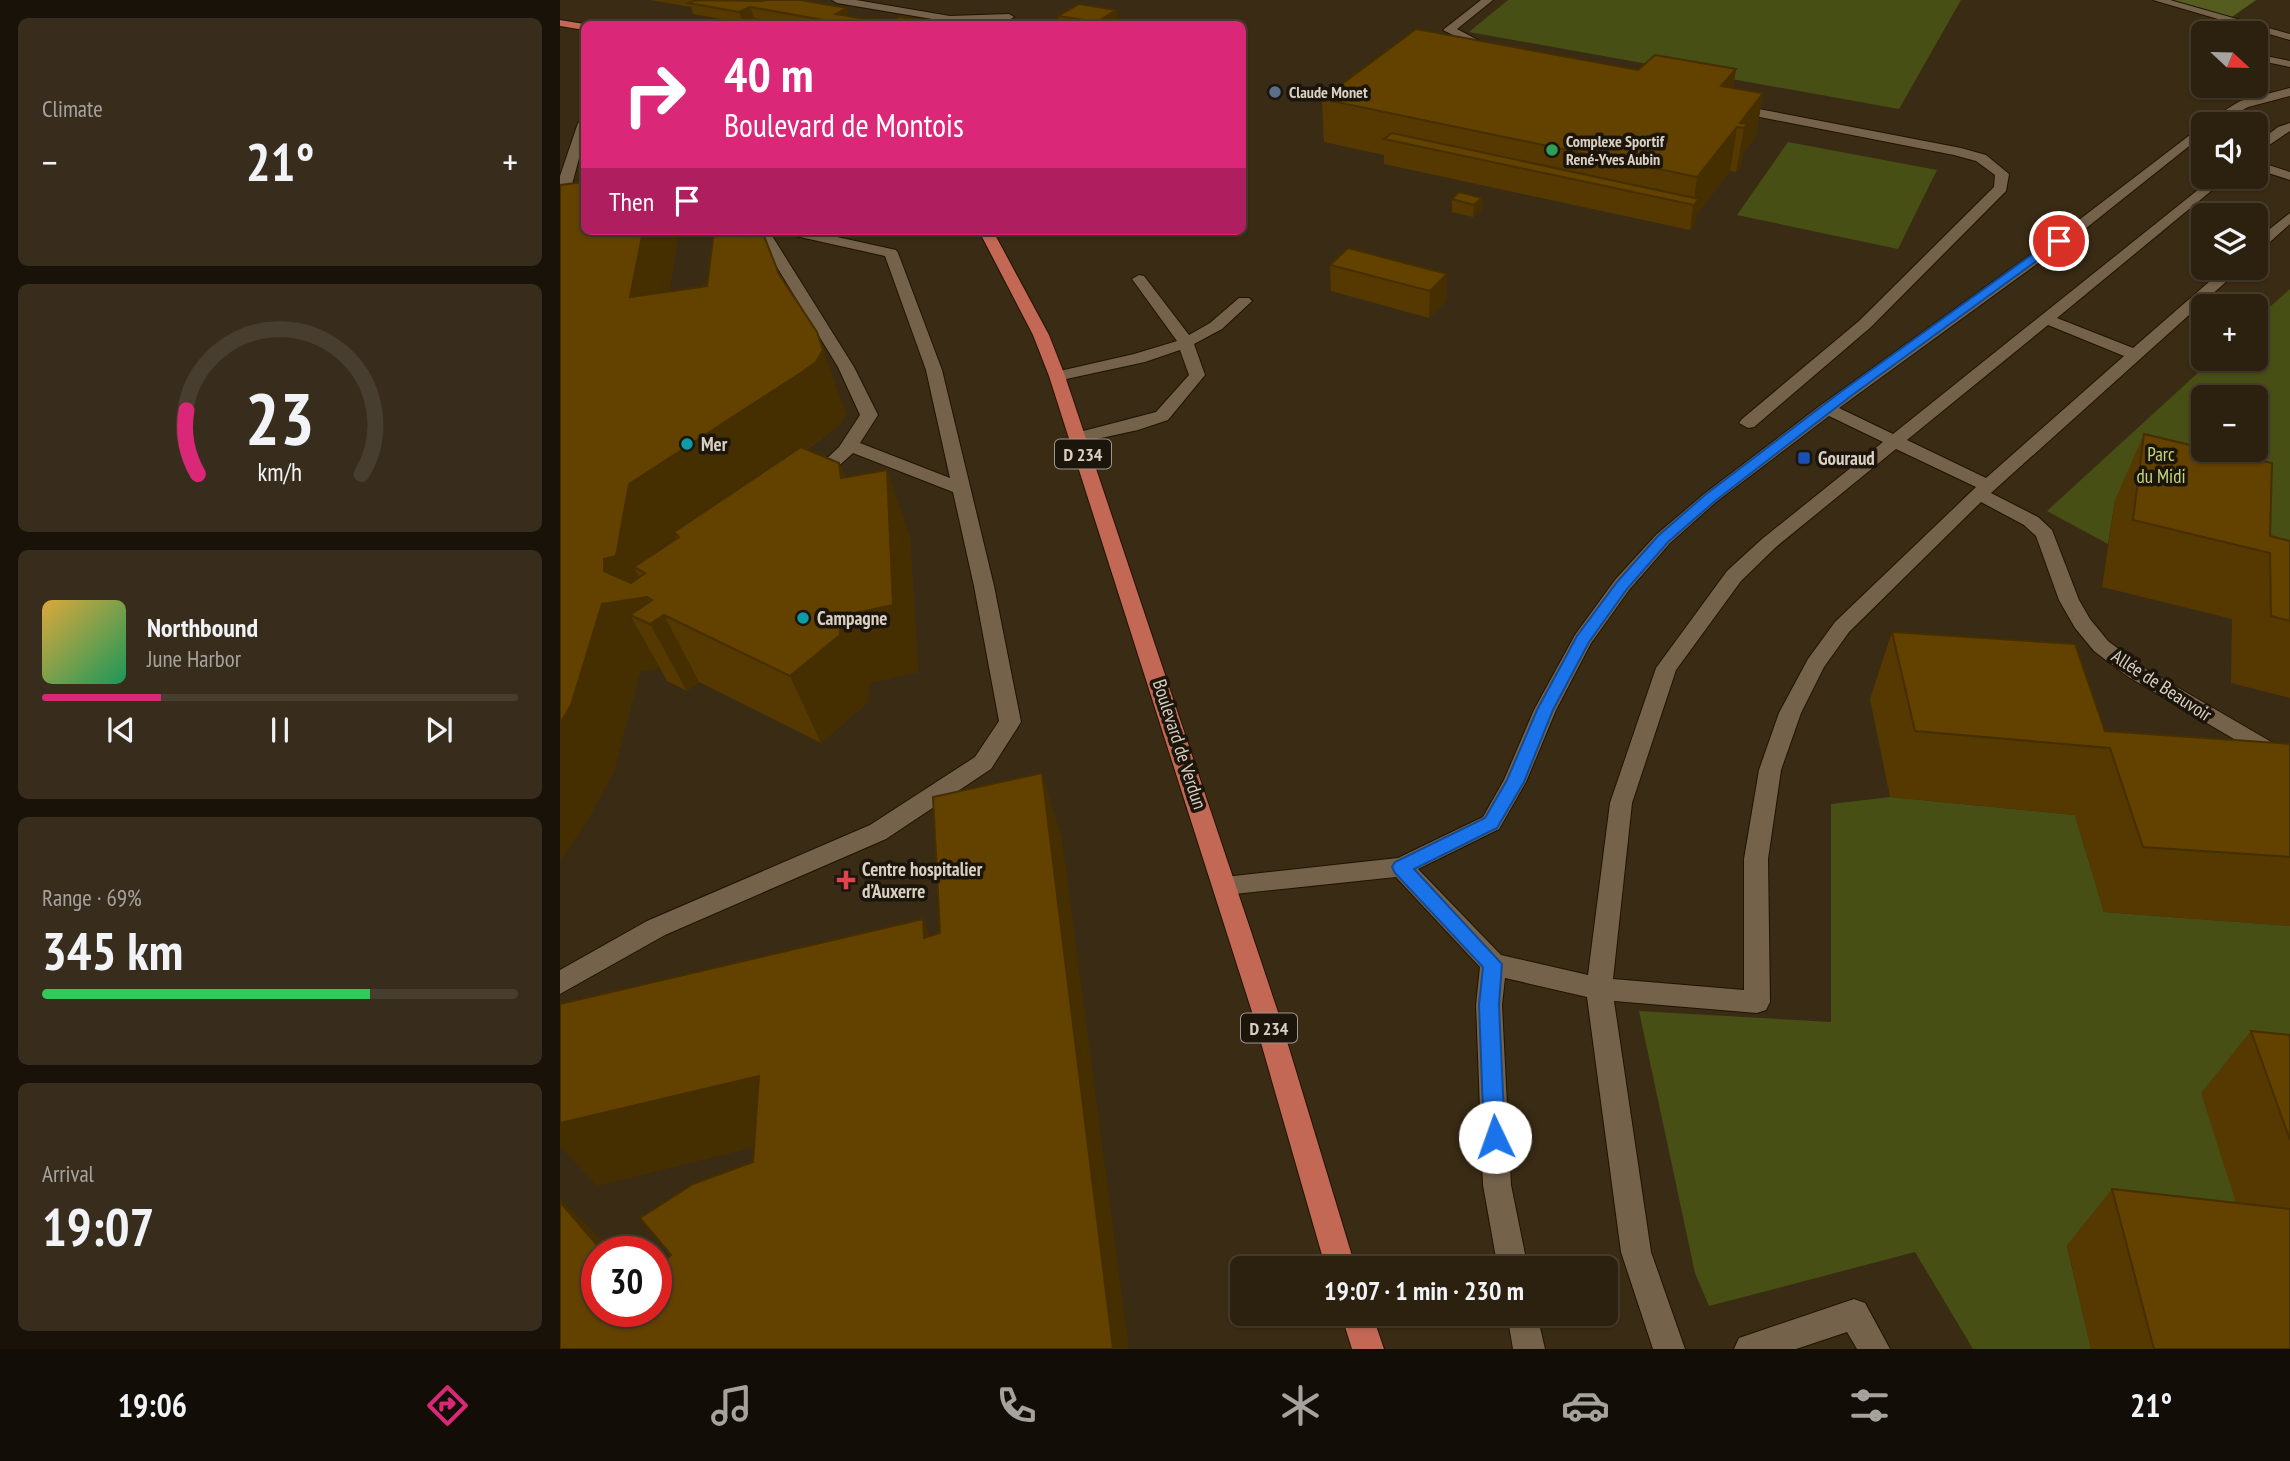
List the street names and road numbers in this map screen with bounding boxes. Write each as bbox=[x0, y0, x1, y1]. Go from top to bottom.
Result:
road number: D 234 bbox=[1055, 440, 1111, 468]
street label: Allée de Beauvoir bbox=[2107, 644, 2217, 727]
street label: Boulevard de Verdun bbox=[1148, 676, 1212, 812]
road number: D 234 bbox=[1241, 1014, 1297, 1042]

